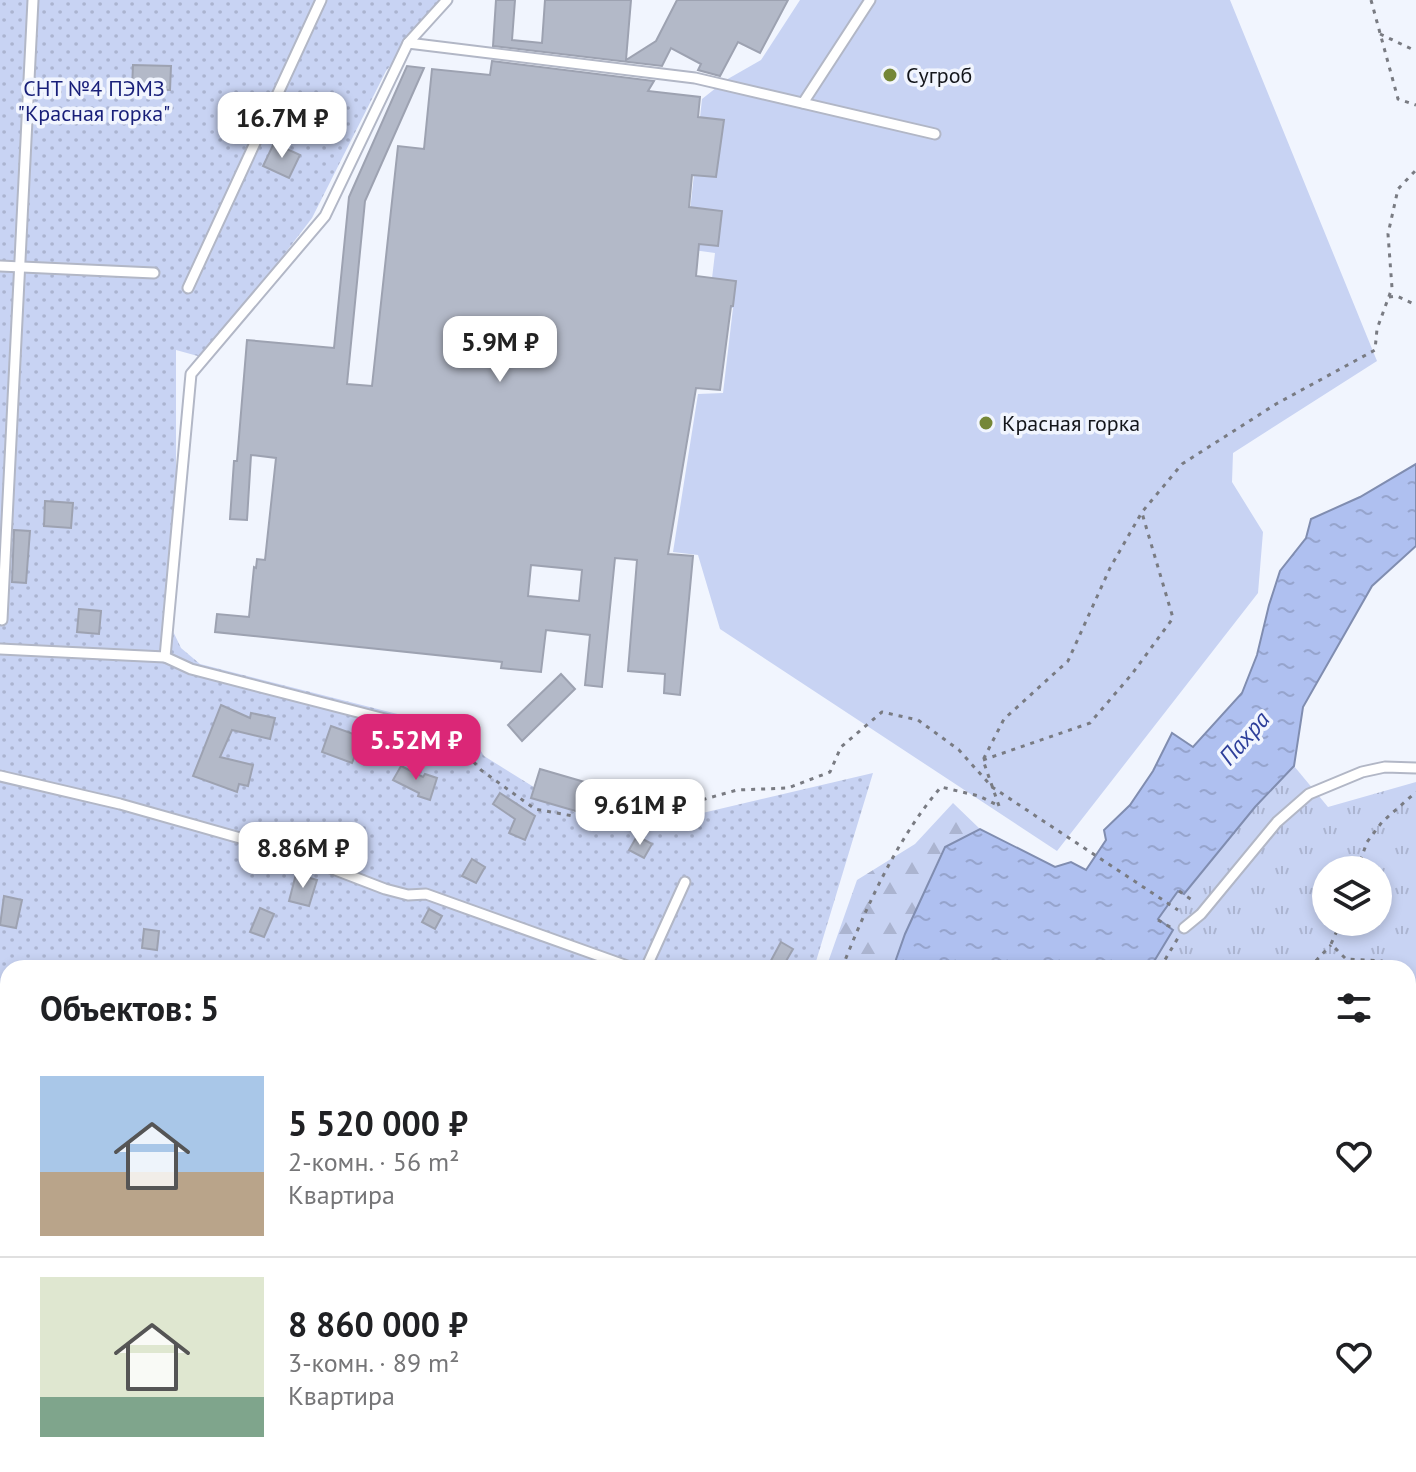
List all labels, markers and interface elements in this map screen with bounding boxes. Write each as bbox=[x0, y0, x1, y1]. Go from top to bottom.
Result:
place label: Сугроб bbox=[906, 61, 972, 89]
marker: Сугроб bbox=[881, 66, 899, 84]
park label: СНТ №4 ПЭМЗ "Красная горка" bbox=[18, 74, 170, 127]
pin: 16.7M ₽ bbox=[208, 92, 356, 160]
text: 16.7M ₽ bbox=[236, 101, 328, 134]
pin: 5.9M ₽ bbox=[435, 316, 565, 384]
text: 5.9M ₽ bbox=[461, 325, 539, 358]
place label: Красная горка bbox=[1002, 409, 1140, 437]
marker: Красная горка bbox=[977, 414, 995, 432]
water label: Пахра bbox=[1212, 704, 1276, 772]
pin: 5.52M ₽ bbox=[342, 714, 490, 782]
text: 5.52M ₽ bbox=[370, 723, 462, 756]
pin: 9.61M ₽ bbox=[566, 779, 714, 847]
text: 9.61M ₽ bbox=[594, 788, 686, 821]
pin: 8.86M ₽ bbox=[229, 822, 377, 890]
text: 8.86M ₽ bbox=[257, 831, 349, 864]
map controls bbox=[1312, 856, 1392, 936]
button: layers bbox=[1312, 856, 1392, 936]
text: Объектов: 5 bbox=[40, 986, 219, 1030]
icon: filters bbox=[1332, 986, 1376, 1030]
text: 5 520 000 ₽ bbox=[288, 1101, 468, 1145]
icon: home bbox=[104, 1108, 200, 1204]
icon: heart bbox=[1332, 1134, 1376, 1178]
text: 2-комн. · 56 m² bbox=[288, 1145, 459, 1178]
text: Квартира bbox=[288, 1178, 395, 1211]
text: 8 860 000 ₽ bbox=[288, 1302, 468, 1346]
icon: home bbox=[104, 1309, 200, 1405]
icon: heart bbox=[1332, 1335, 1376, 1379]
text: 3-комн. · 89 m² bbox=[288, 1346, 459, 1379]
text: Квартира bbox=[288, 1379, 395, 1412]

